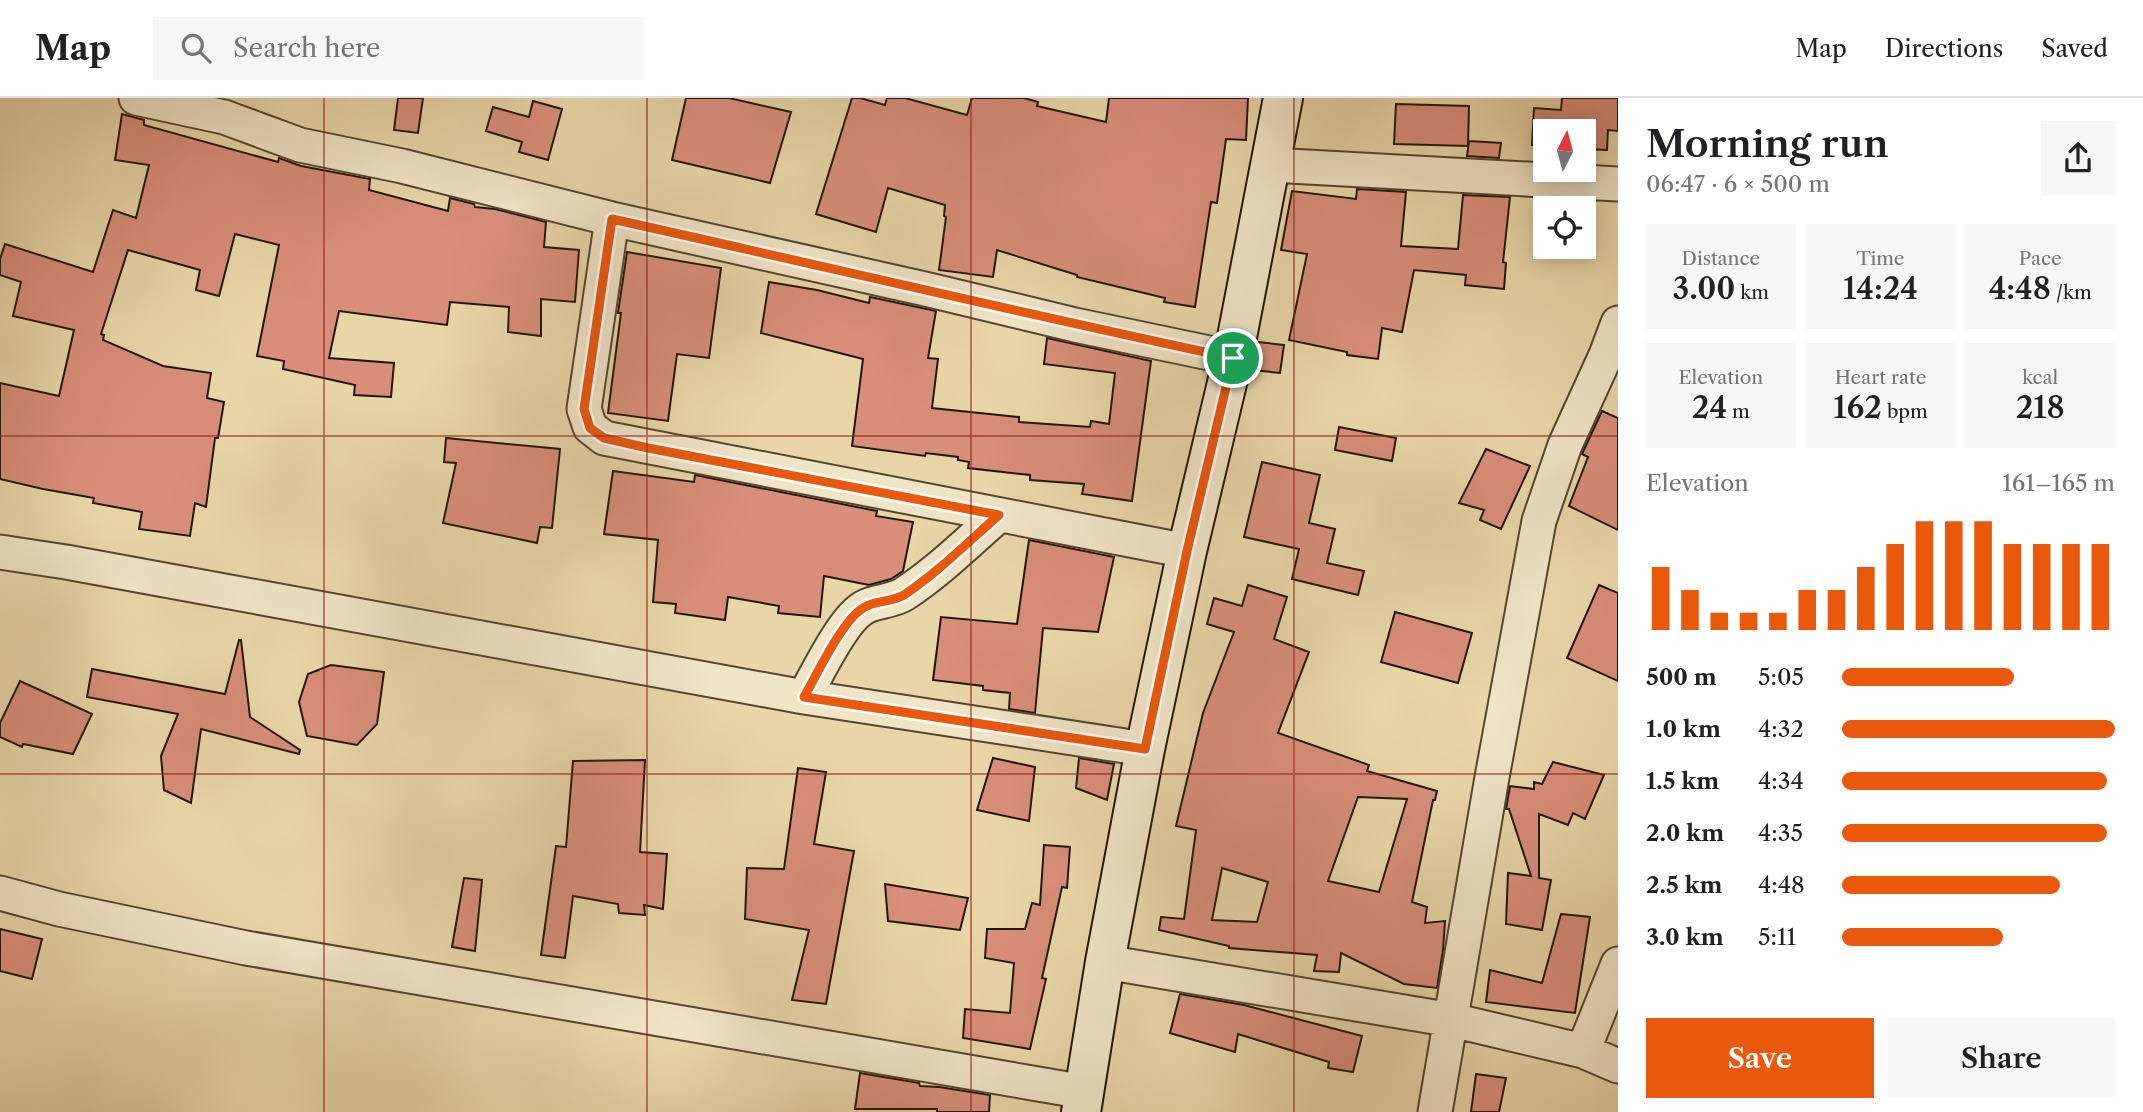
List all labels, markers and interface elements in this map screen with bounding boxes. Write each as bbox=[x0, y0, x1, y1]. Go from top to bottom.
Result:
search box bbox=[153, 17, 643, 80]
text: Map bbox=[35, 28, 111, 69]
icon: search bbox=[177, 29, 215, 67]
text: Search here bbox=[233, 32, 380, 64]
text: Map bbox=[1795, 34, 1847, 63]
text: Directions bbox=[1885, 34, 2003, 63]
text: Saved bbox=[2041, 34, 2108, 63]
north arrow bbox=[1533, 119, 1596, 182]
map controls bbox=[1533, 119, 1596, 259]
text: Morning run bbox=[1646, 120, 1889, 167]
button: share bbox=[2041, 121, 2115, 195]
text: 06:47 · 6 × 500 m bbox=[1646, 170, 1830, 198]
button: locate bbox=[1533, 196, 1596, 259]
text: Distance bbox=[1682, 247, 1760, 270]
text: Time bbox=[1856, 247, 1905, 270]
text: Pace bbox=[2019, 247, 2062, 270]
text: 3.00 bbox=[1673, 270, 1735, 307]
text: 14:24 bbox=[1843, 270, 1918, 307]
text: 4:48 bbox=[1989, 270, 2051, 307]
text: km bbox=[1735, 281, 1769, 304]
text: /km bbox=[2051, 281, 2092, 304]
pin bbox=[1203, 328, 1263, 388]
icon: arrive bbox=[1214, 339, 1252, 377]
text: Elevation bbox=[1678, 366, 1763, 389]
text: Heart rate bbox=[1835, 366, 1926, 389]
text: kcal bbox=[2022, 366, 2058, 389]
text: 24 bbox=[1692, 389, 1727, 426]
text: 162 bbox=[1833, 389, 1882, 426]
text: 218 bbox=[2016, 389, 2065, 426]
text: m bbox=[1727, 400, 1750, 423]
text: bpm bbox=[1882, 400, 1928, 423]
text: Elevation bbox=[1646, 469, 1749, 497]
text: 161–165 m bbox=[2002, 469, 2115, 497]
text: 500 m bbox=[1646, 663, 1717, 691]
text: 5:05 bbox=[1758, 663, 1804, 691]
text: 1.0 km bbox=[1646, 715, 1721, 743]
text: 4:32 bbox=[1758, 715, 1804, 743]
text: 1.5 km bbox=[1646, 767, 1719, 795]
text: 4:34 bbox=[1758, 767, 1804, 795]
text: 2.0 km bbox=[1646, 819, 1724, 847]
text: 4:35 bbox=[1758, 819, 1803, 847]
text: 2.5 km bbox=[1646, 871, 1722, 899]
text: 4:48 bbox=[1758, 871, 1805, 899]
text: 3.0 km bbox=[1646, 923, 1724, 951]
text: 5:11 bbox=[1758, 923, 1796, 951]
button: Save bbox=[1646, 1018, 1874, 1098]
button: Share bbox=[1888, 1018, 2115, 1098]

